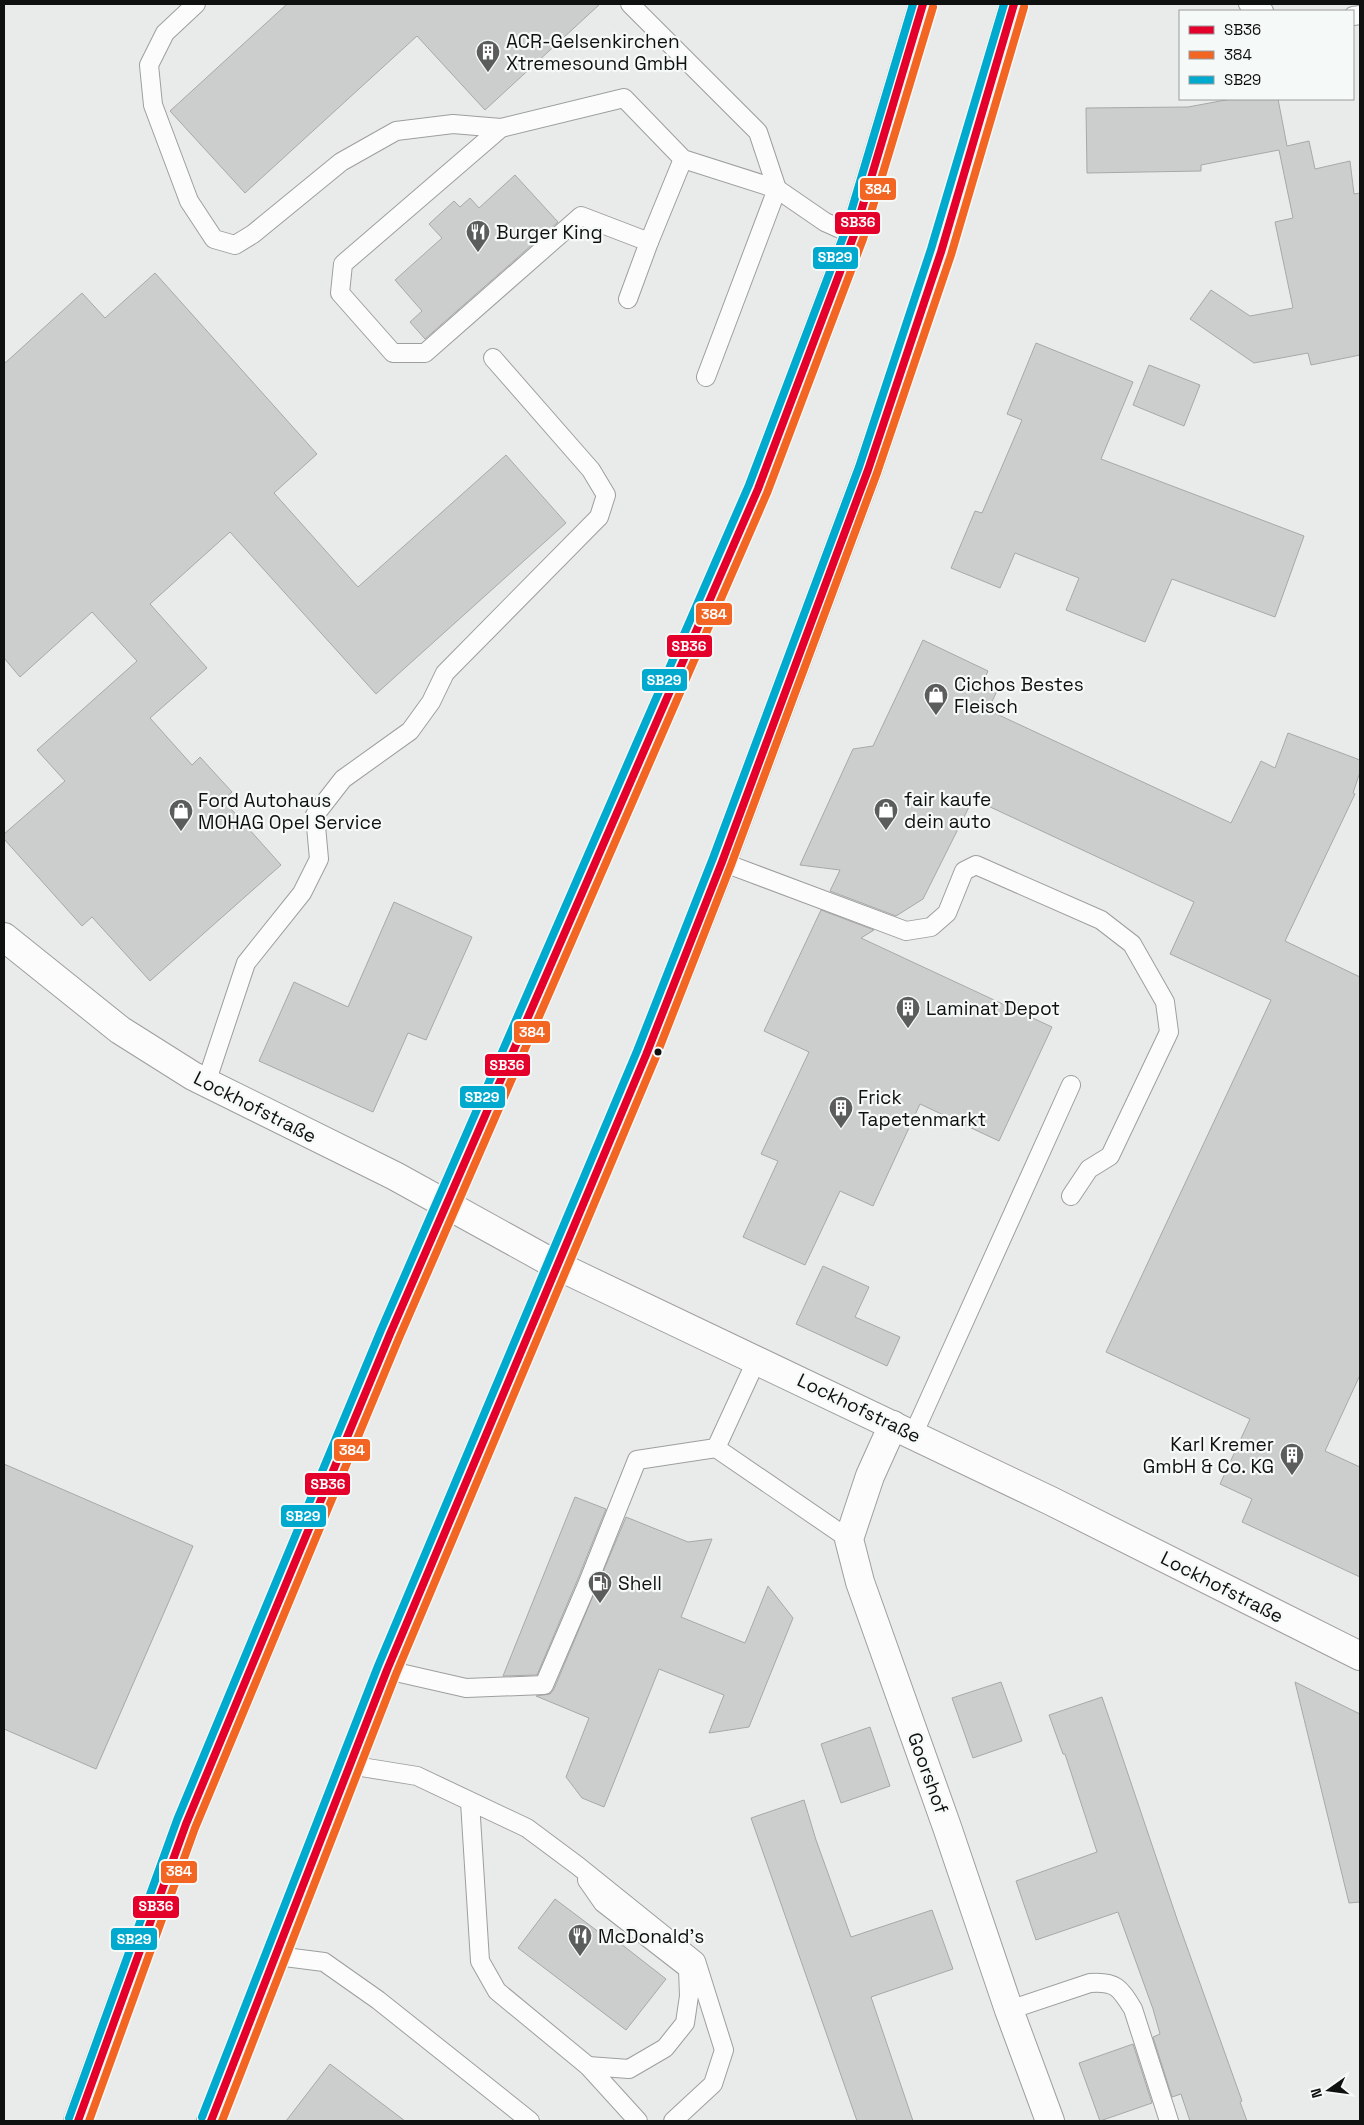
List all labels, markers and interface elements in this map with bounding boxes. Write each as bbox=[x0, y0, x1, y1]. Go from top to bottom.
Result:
legend bbox=[1179, 10, 1354, 100]
text: SB36 bbox=[1224, 20, 1261, 39]
place label: ACR-Gelsenkirchen Xtremesound GmbH bbox=[506, 29, 688, 76]
building icon: ACR-Gelsenkirchen Xtremesound GmbH bbox=[475, 39, 501, 73]
text: 384 bbox=[1224, 45, 1252, 64]
text: SB29 bbox=[1224, 70, 1261, 89]
line badge: 384 bbox=[859, 177, 897, 201]
text: 384 bbox=[865, 180, 891, 198]
line badge: SB36 bbox=[834, 211, 881, 235]
text: SB36 bbox=[841, 213, 876, 231]
restaurant icon: Burger King bbox=[465, 219, 491, 253]
place label: Burger King bbox=[496, 220, 603, 245]
line badge: SB29 bbox=[812, 246, 859, 270]
text: SB29 bbox=[818, 248, 852, 266]
line badge: 384 bbox=[695, 602, 733, 626]
text: 384 bbox=[701, 605, 727, 623]
line badge: SB36 bbox=[666, 634, 713, 658]
text: SB36 bbox=[672, 637, 707, 655]
line badge: SB29 bbox=[641, 668, 688, 692]
text: SB29 bbox=[647, 671, 681, 689]
place label: Cichos Bestes Fleisch bbox=[954, 672, 1084, 719]
shop icon: Cichos Bestes Fleisch bbox=[923, 682, 949, 716]
place label: fair kaufe dein auto bbox=[904, 787, 991, 834]
place label: Ford Autohaus MOHAG Opel Service bbox=[198, 788, 382, 835]
shop icon: fair kaufe dein auto bbox=[873, 797, 899, 831]
shop icon: Ford Autohaus MOHAG Opel Service bbox=[168, 798, 194, 832]
building icon: Laminat Depot bbox=[895, 995, 921, 1029]
place label: Laminat Depot bbox=[926, 996, 1060, 1021]
line badge: 384 bbox=[513, 1020, 551, 1044]
text: 384 bbox=[519, 1023, 545, 1041]
unlabelled marker bbox=[653, 1047, 663, 1057]
line badge: SB36 bbox=[484, 1053, 531, 1077]
text: SB36 bbox=[490, 1056, 525, 1074]
street label: Lockhofstraße bbox=[189, 1065, 321, 1149]
line badge: SB29 bbox=[459, 1085, 506, 1109]
place label: Frick Tapetenmarkt bbox=[858, 1085, 986, 1132]
text: SB29 bbox=[465, 1088, 499, 1106]
building icon: Frick Tapetenmarkt bbox=[828, 1095, 854, 1129]
street label: Lockhofstraße bbox=[793, 1367, 925, 1449]
place label: Karl Kremer GmbH & Co. KG bbox=[1143, 1432, 1274, 1479]
line badge: 384 bbox=[333, 1438, 371, 1462]
text: 384 bbox=[339, 1441, 365, 1459]
building icon: Karl Kremer GmbH & Co. KG bbox=[1279, 1442, 1305, 1476]
line badge: SB36 bbox=[304, 1472, 351, 1496]
text: SB36 bbox=[311, 1475, 346, 1493]
line badge: SB29 bbox=[280, 1504, 327, 1528]
text: SB29 bbox=[286, 1507, 320, 1525]
street label: Lockhofstraße bbox=[1156, 1545, 1288, 1629]
fuel station icon: Shell bbox=[587, 1570, 613, 1604]
place label: Shell bbox=[618, 1571, 662, 1596]
street label: Goorshof bbox=[902, 1729, 954, 1817]
line badge: 384 bbox=[160, 1860, 198, 1884]
text: 384 bbox=[166, 1862, 192, 1880]
line badge: SB36 bbox=[132, 1895, 180, 1919]
text: SB36 bbox=[139, 1897, 174, 1915]
restaurant icon: McDonald's bbox=[567, 1923, 593, 1957]
place label: McDonald's bbox=[598, 1924, 704, 1949]
line badge: SB29 bbox=[110, 1927, 158, 1951]
text: SB29 bbox=[117, 1930, 151, 1948]
north arrow bbox=[1304, 2065, 1354, 2115]
text: N bbox=[1307, 2086, 1326, 2100]

